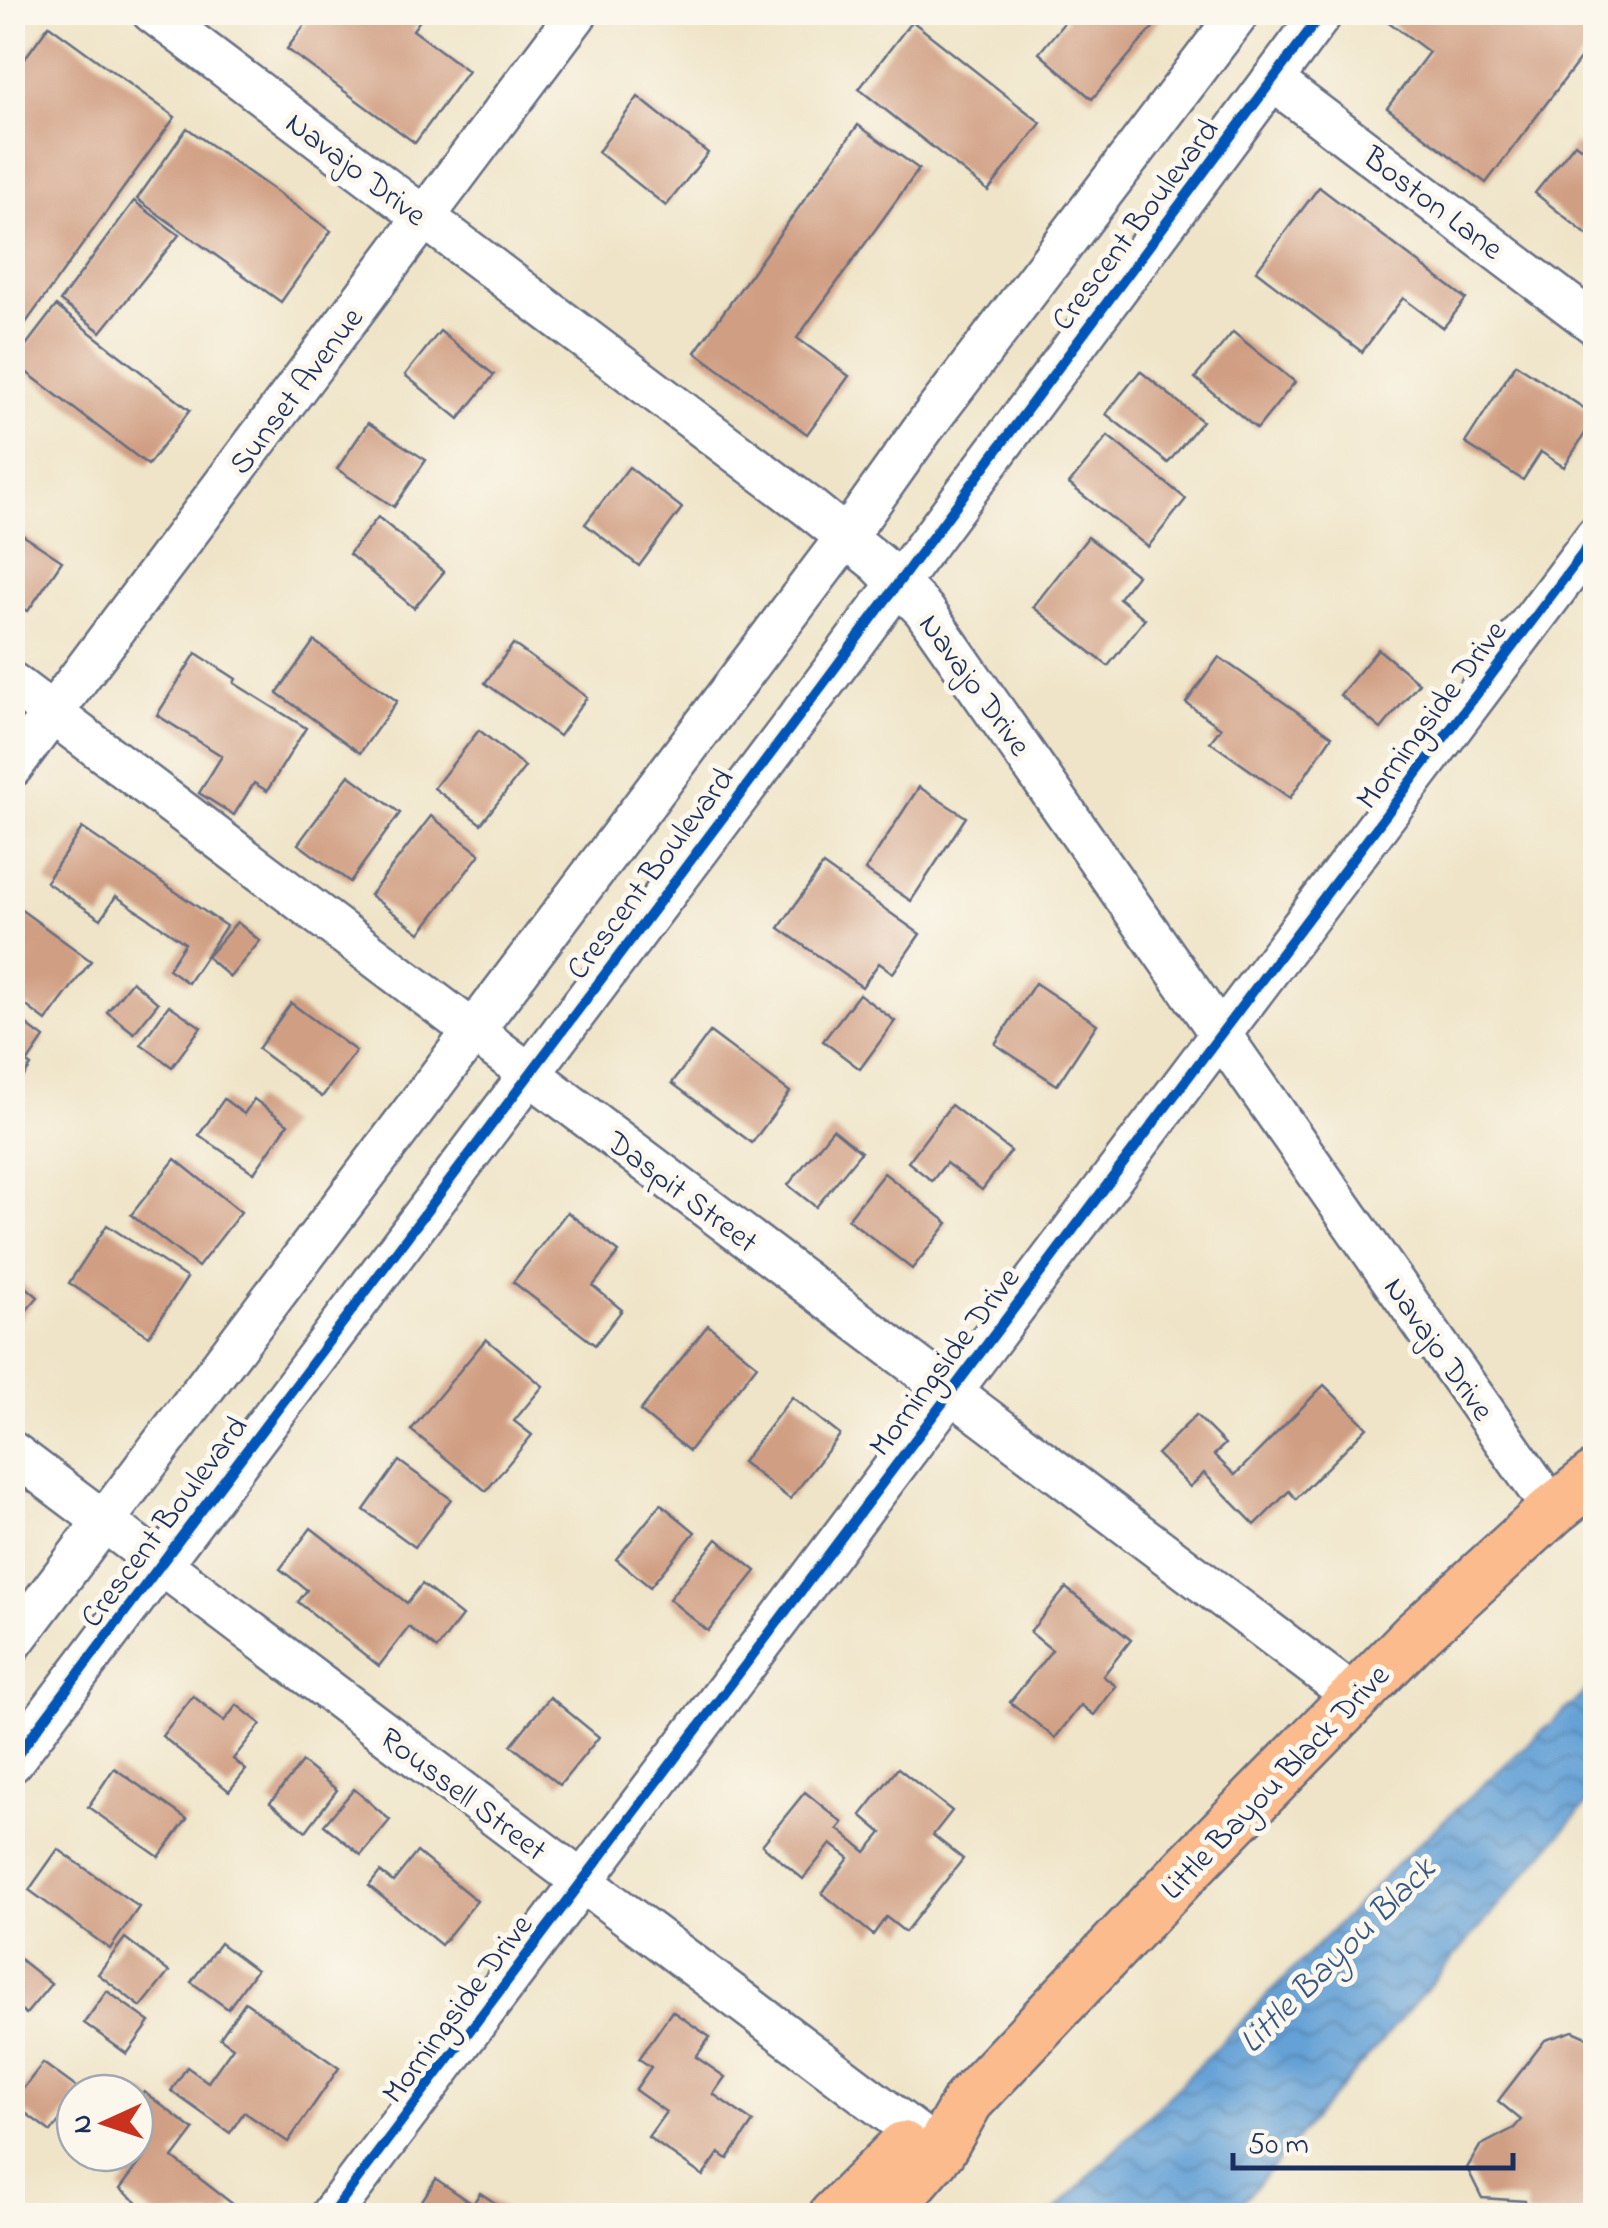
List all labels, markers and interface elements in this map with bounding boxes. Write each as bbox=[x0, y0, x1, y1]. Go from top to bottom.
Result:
street label: Navajo Drive bbox=[274, 102, 436, 240]
street label: Crescent Boulevard bbox=[1041, 110, 1232, 342]
street label: Boston Lane bbox=[1351, 136, 1512, 274]
street label: Sunset Avenue bbox=[219, 298, 377, 486]
street label: Navajo Drive bbox=[905, 605, 1041, 768]
street label: Morningside Drive bbox=[1346, 611, 1520, 821]
street label: Crescent Boulevard bbox=[556, 759, 747, 991]
street label: Daspit Street bbox=[594, 1120, 767, 1267]
street label: Morningside Drive bbox=[859, 1258, 1033, 1468]
street label: Navajo Drive bbox=[1370, 1268, 1504, 1432]
street label: Crescent Boulevard bbox=[70, 1407, 261, 1639]
street label: Little Bayou Black Drive bbox=[1151, 1654, 1402, 1912]
street label: Roussell Street bbox=[368, 1717, 556, 1875]
water label: Little Bayou Black bbox=[1229, 1845, 1450, 2066]
street label: Morningside Drive bbox=[372, 1905, 546, 2115]
north arrow bbox=[55, 2073, 155, 2173]
scale bar bbox=[1233, 2108, 1513, 2170]
text: N bbox=[63, 2114, 104, 2135]
text: 50 m bbox=[1248, 2124, 1309, 2168]

